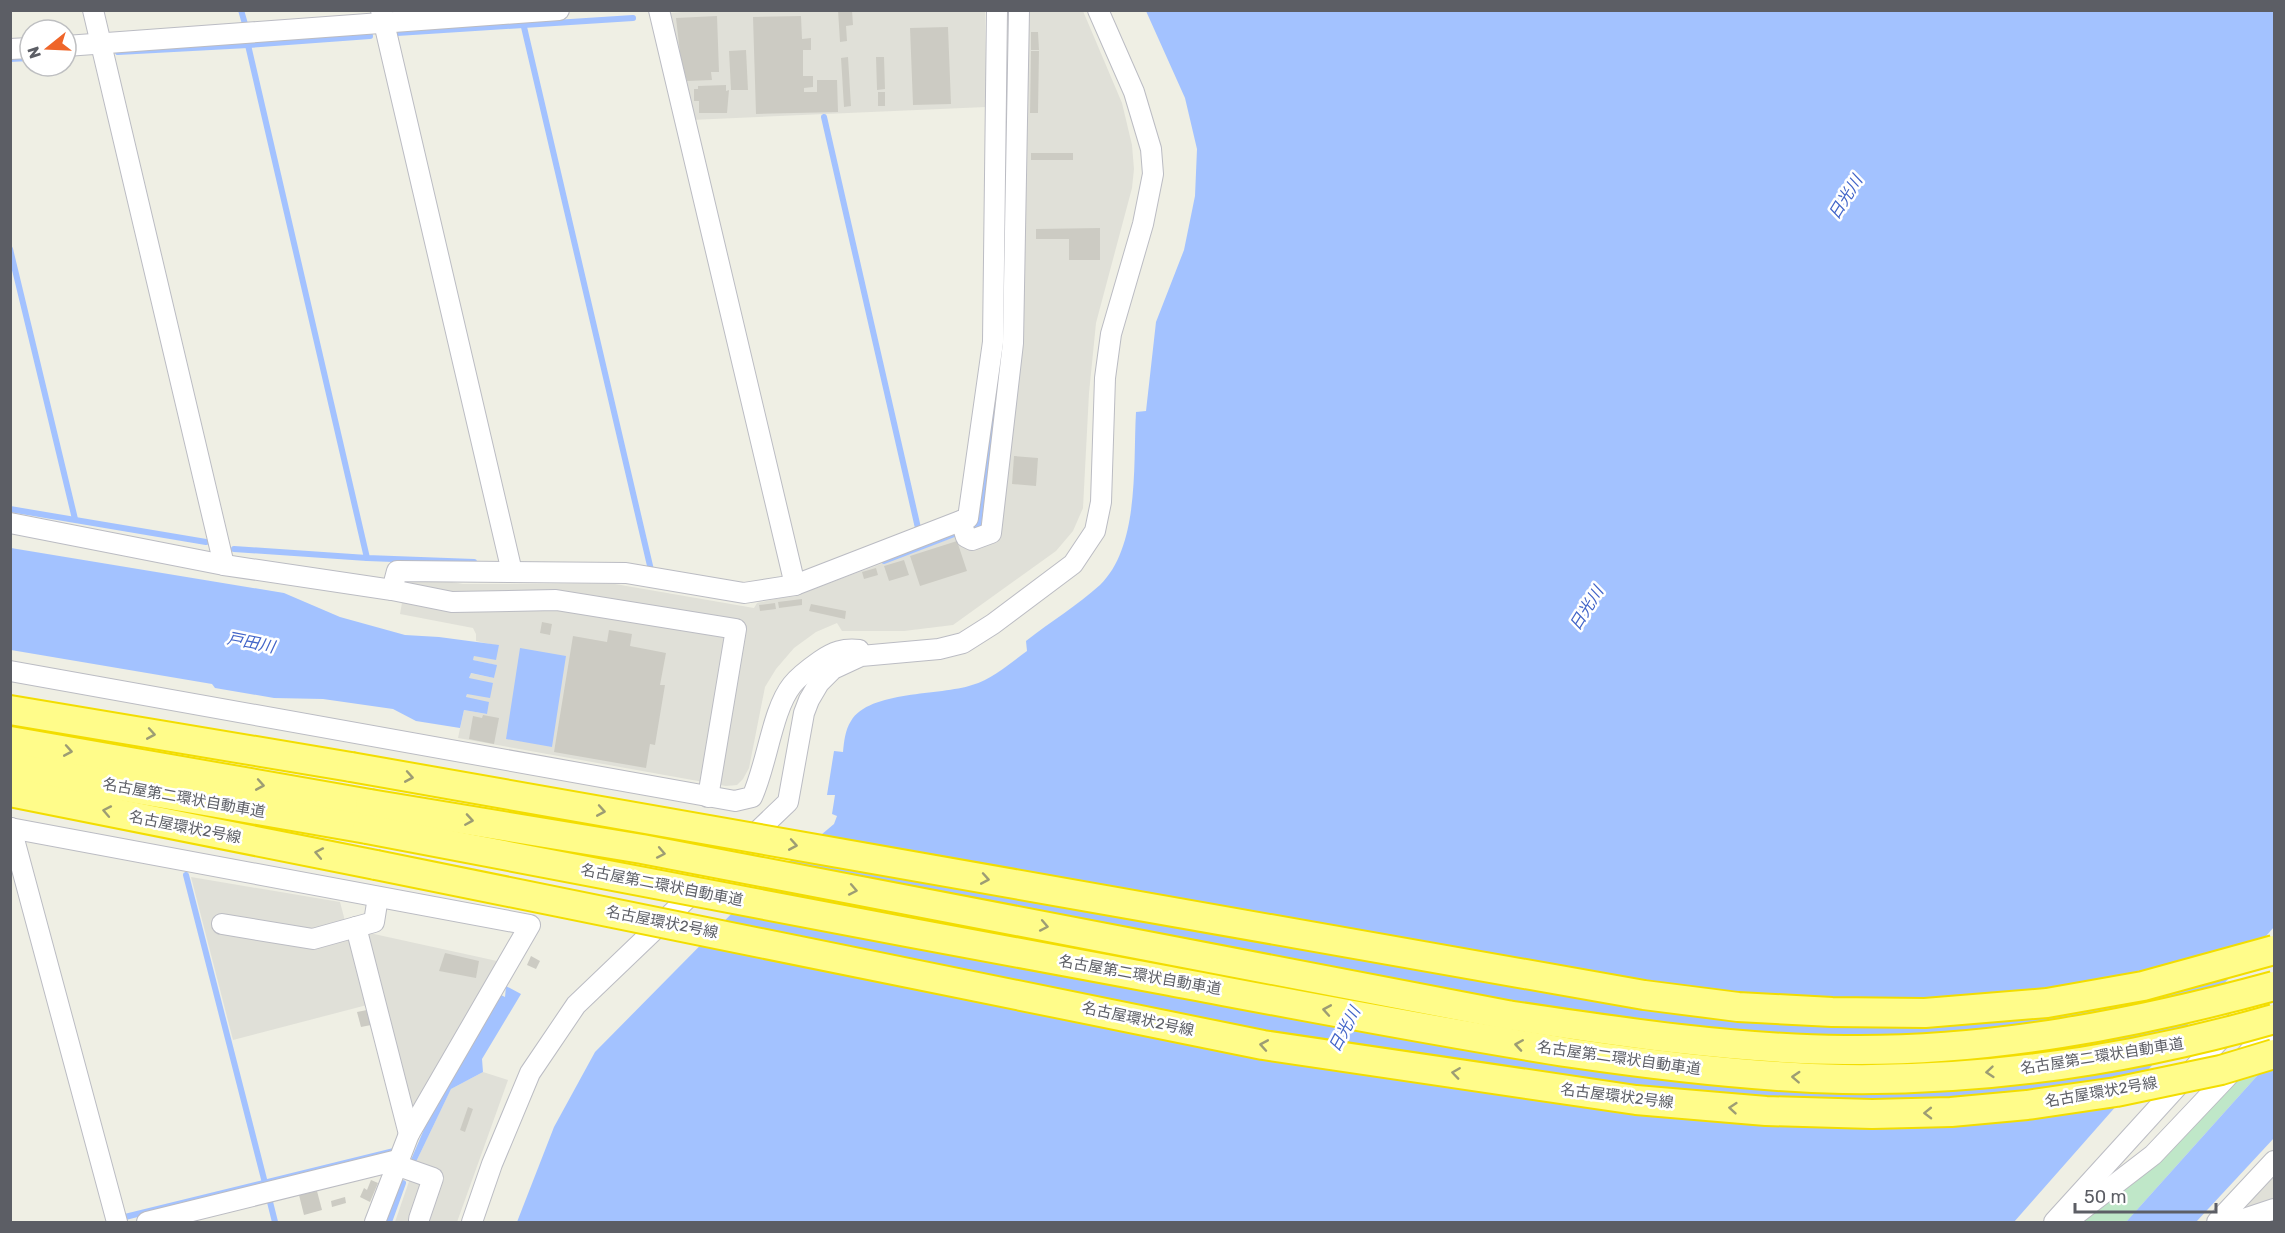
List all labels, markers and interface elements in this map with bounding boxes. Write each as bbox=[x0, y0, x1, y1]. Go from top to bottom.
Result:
north arrow bbox=[18, 18, 78, 78]
text: N bbox=[23, 44, 45, 61]
water label: 日光川 bbox=[1825, 170, 1867, 223]
water label: 日光川 bbox=[1566, 581, 1608, 634]
water label: 戸田川 bbox=[226, 629, 278, 657]
one-way arrow bbox=[146, 727, 156, 739]
one-way arrow bbox=[63, 744, 73, 757]
one-way arrow bbox=[404, 771, 413, 783]
street label: 名古屋第二環状自動車道 bbox=[101, 775, 267, 821]
one-way arrow bbox=[256, 778, 265, 790]
one-way arrow bbox=[595, 804, 605, 817]
one-way arrow bbox=[102, 805, 112, 818]
street label: 名古屋環状2号線 bbox=[127, 807, 243, 847]
one-way arrow bbox=[464, 814, 474, 826]
one-way arrow bbox=[787, 838, 797, 851]
one-way arrow bbox=[656, 846, 666, 859]
one-way arrow bbox=[314, 847, 324, 860]
street label: 名古屋第二環状自動車道 bbox=[579, 860, 745, 910]
one-way arrow bbox=[979, 872, 989, 885]
one-way arrow bbox=[847, 883, 857, 896]
street label: 名古屋環状2号線 bbox=[604, 902, 720, 942]
one-way arrow bbox=[1039, 919, 1049, 932]
street label: 名古屋第二環状自動車道 bbox=[1057, 952, 1223, 998]
street label: 名古屋環状2号線 bbox=[1080, 998, 1196, 1040]
water label: 日光川 bbox=[1325, 1002, 1365, 1055]
one-way arrow bbox=[1322, 1004, 1332, 1017]
street label: 名古屋第二環状自動車道 bbox=[2019, 1034, 2185, 1078]
street label: 名古屋第二環状自動車道 bbox=[1536, 1038, 1702, 1078]
one-way arrow bbox=[1259, 1039, 1269, 1052]
one-way arrow bbox=[1514, 1039, 1523, 1051]
one-way arrow bbox=[1986, 1065, 1995, 1078]
one-way arrow bbox=[1452, 1068, 1461, 1080]
one-way arrow bbox=[1791, 1070, 1800, 1083]
street label: 名古屋環状2号線 bbox=[2043, 1073, 2159, 1111]
street label: 名古屋環状2号線 bbox=[1559, 1080, 1675, 1112]
one-way arrow bbox=[1729, 1102, 1738, 1115]
one-way arrow bbox=[1923, 1107, 1932, 1119]
scale bar bbox=[2075, 1176, 2216, 1214]
text: 50 m bbox=[2084, 1186, 2127, 1208]

